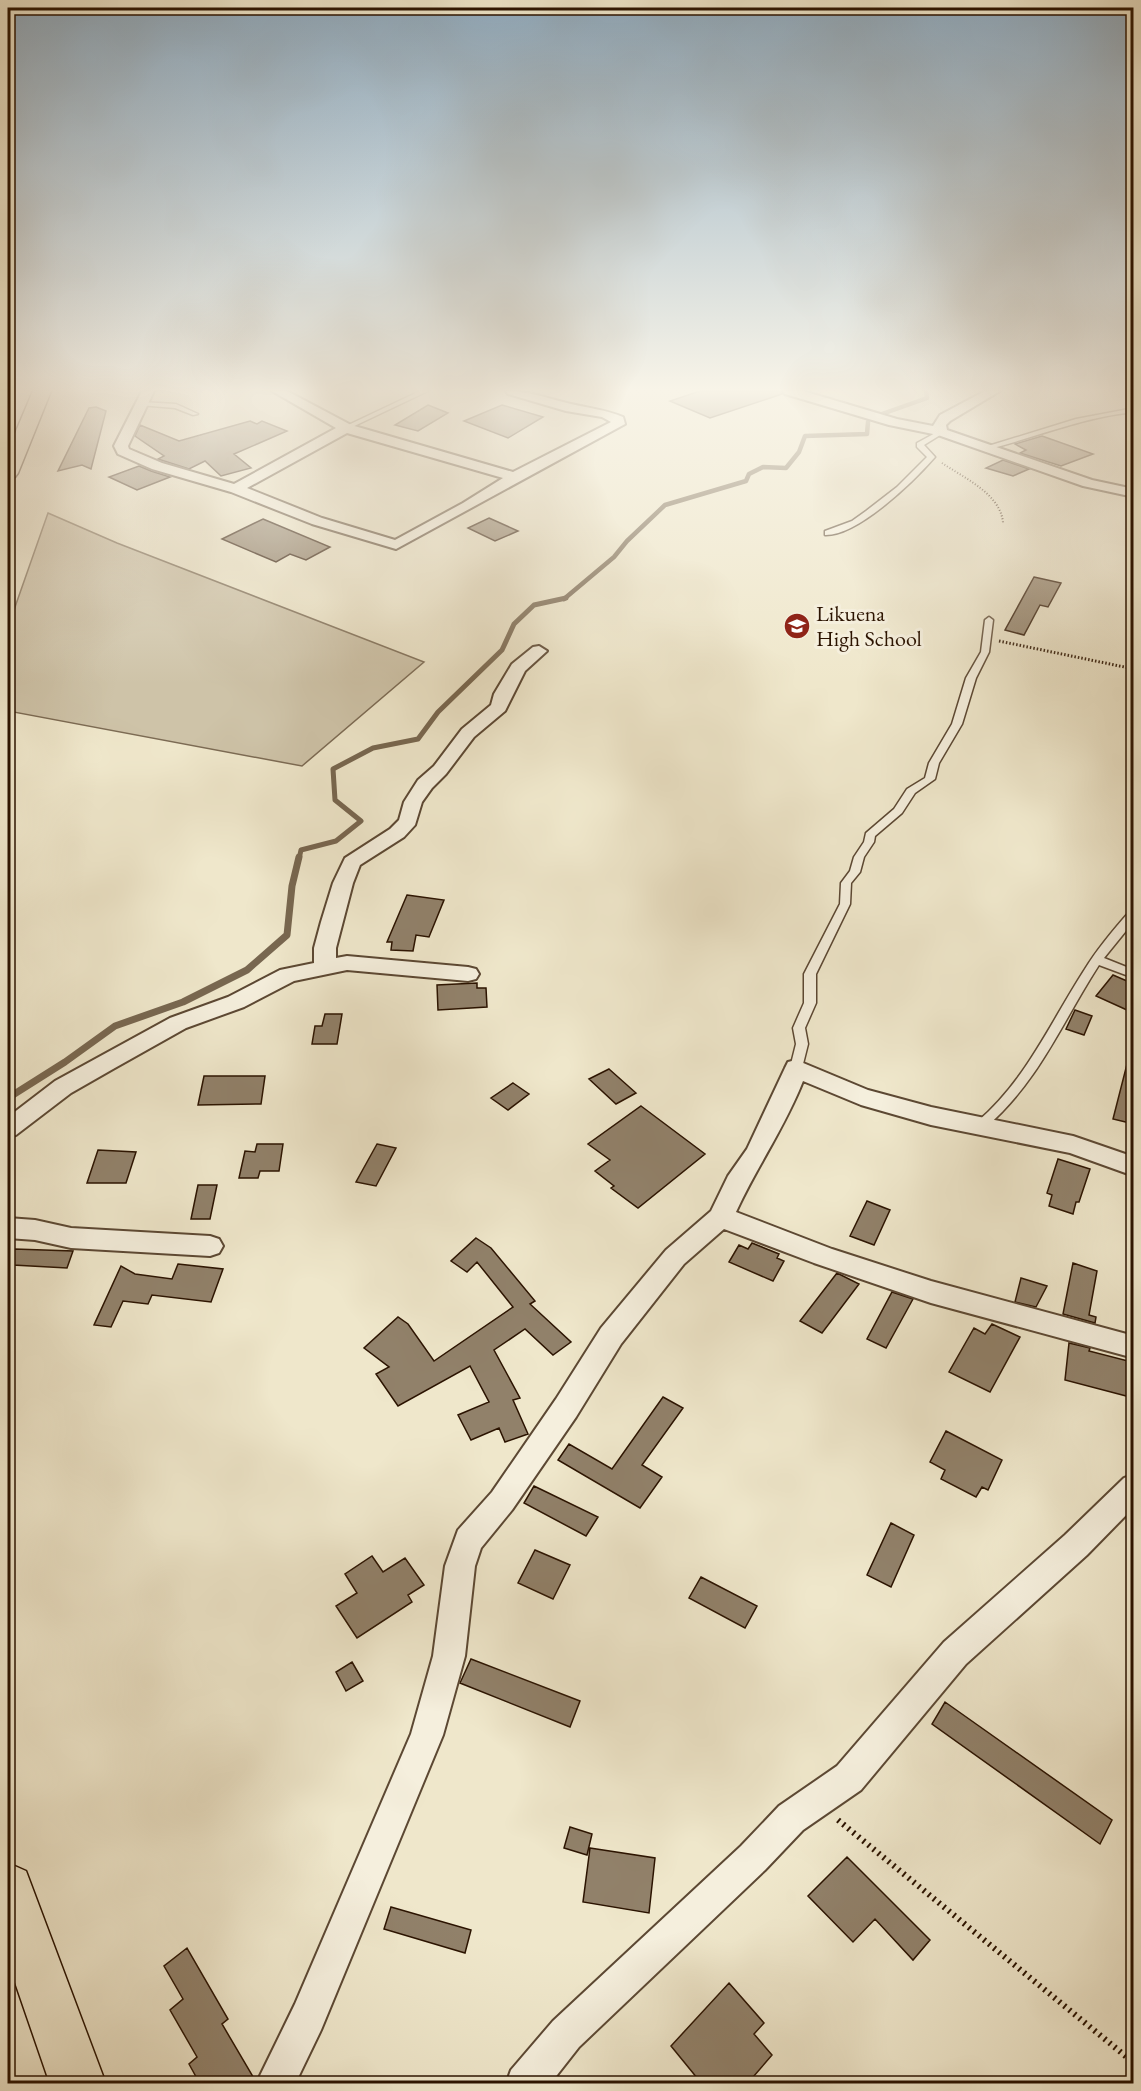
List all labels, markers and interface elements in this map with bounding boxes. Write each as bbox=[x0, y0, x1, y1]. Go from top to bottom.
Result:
place label: Likuena High School bbox=[816, 599, 922, 653]
school or university icon: Likuena High School bbox=[782, 611, 812, 641]

